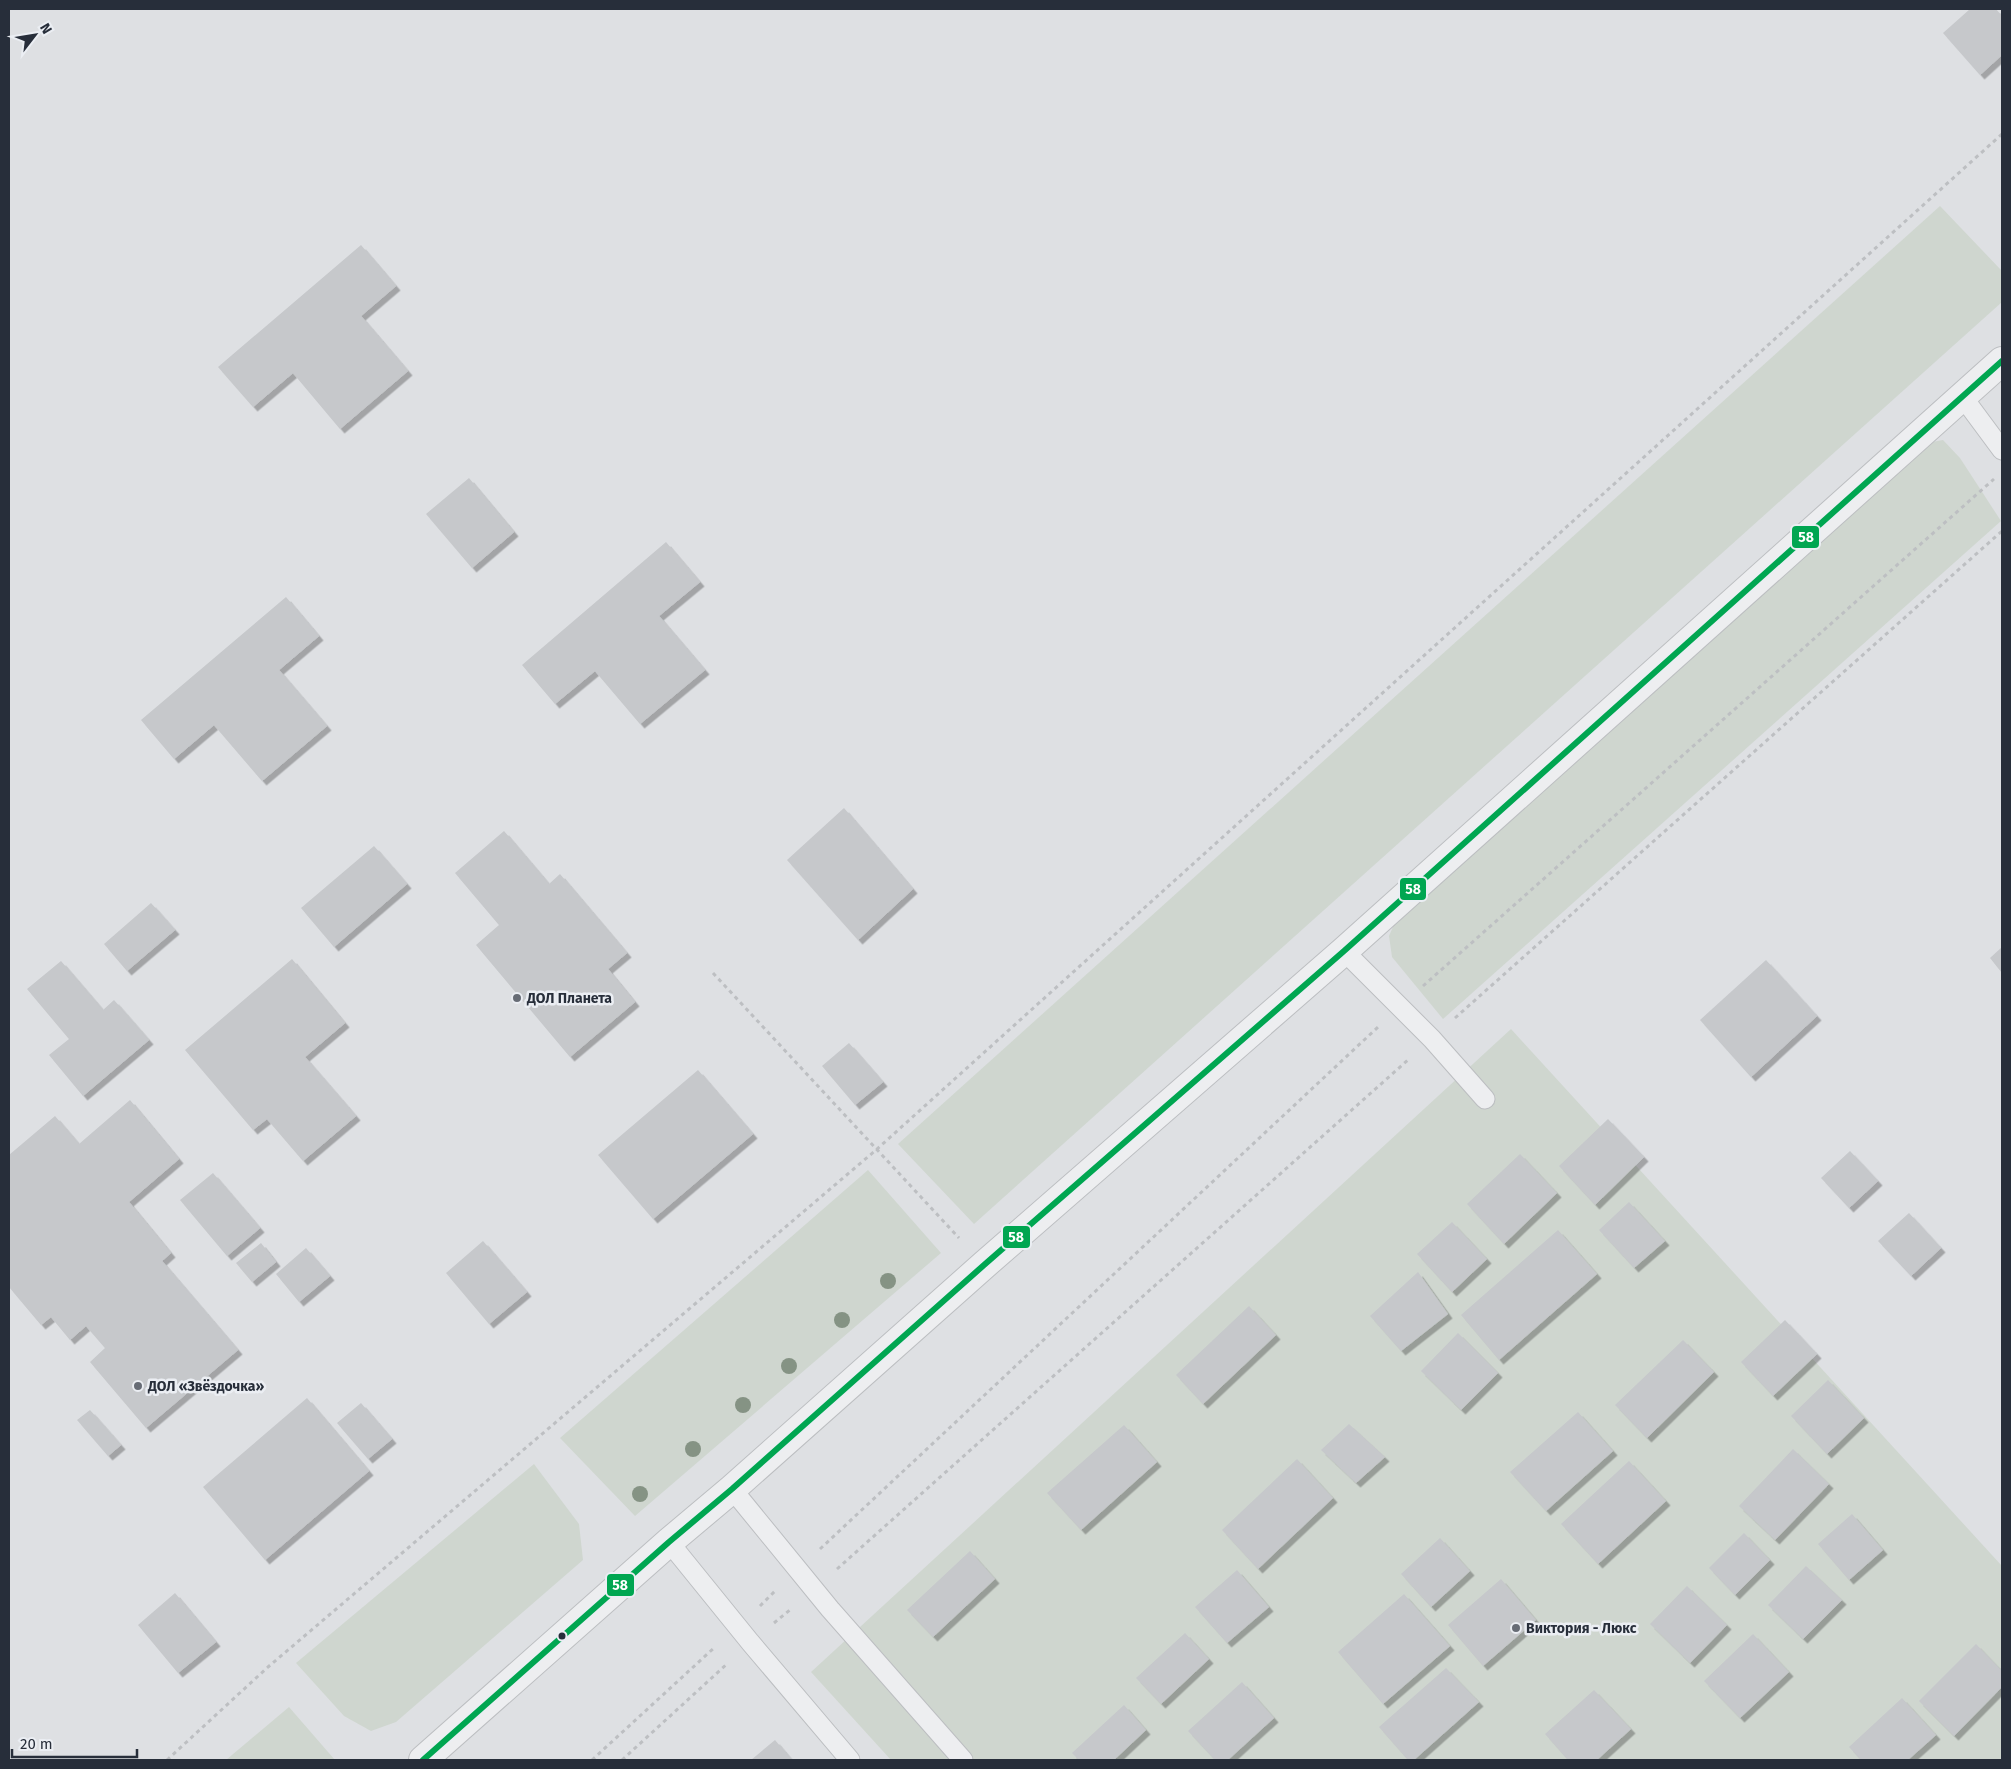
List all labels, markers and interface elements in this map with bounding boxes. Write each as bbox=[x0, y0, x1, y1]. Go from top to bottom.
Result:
north arrow bbox=[10, 10, 60, 60]
text: N bbox=[36, 20, 55, 37]
line badge: 58 bbox=[1791, 525, 1820, 549]
text: 58 bbox=[1798, 529, 1814, 546]
line badge: 58 bbox=[1399, 877, 1427, 901]
text: 58 bbox=[1405, 881, 1421, 898]
place label: ДОЛ Планета bbox=[526, 990, 612, 1007]
marker: ДОЛ Планета bbox=[511, 992, 523, 1004]
line badge: 58 bbox=[1002, 1225, 1031, 1249]
text: 58 bbox=[1008, 1229, 1024, 1246]
place label: ДОЛ «Звёздочка» bbox=[147, 1378, 264, 1395]
marker: ДОЛ «Звёздочка» bbox=[132, 1380, 144, 1392]
line badge: 58 bbox=[606, 1573, 635, 1597]
text: 58 bbox=[612, 1577, 628, 1594]
place label: Виктория - Люкс bbox=[1526, 1620, 1637, 1637]
marker: Виктория - Люкс bbox=[1510, 1622, 1522, 1634]
unlabelled marker bbox=[557, 1631, 567, 1641]
scale bar bbox=[12, 1726, 138, 1758]
text: 20 m bbox=[20, 1735, 53, 1753]

